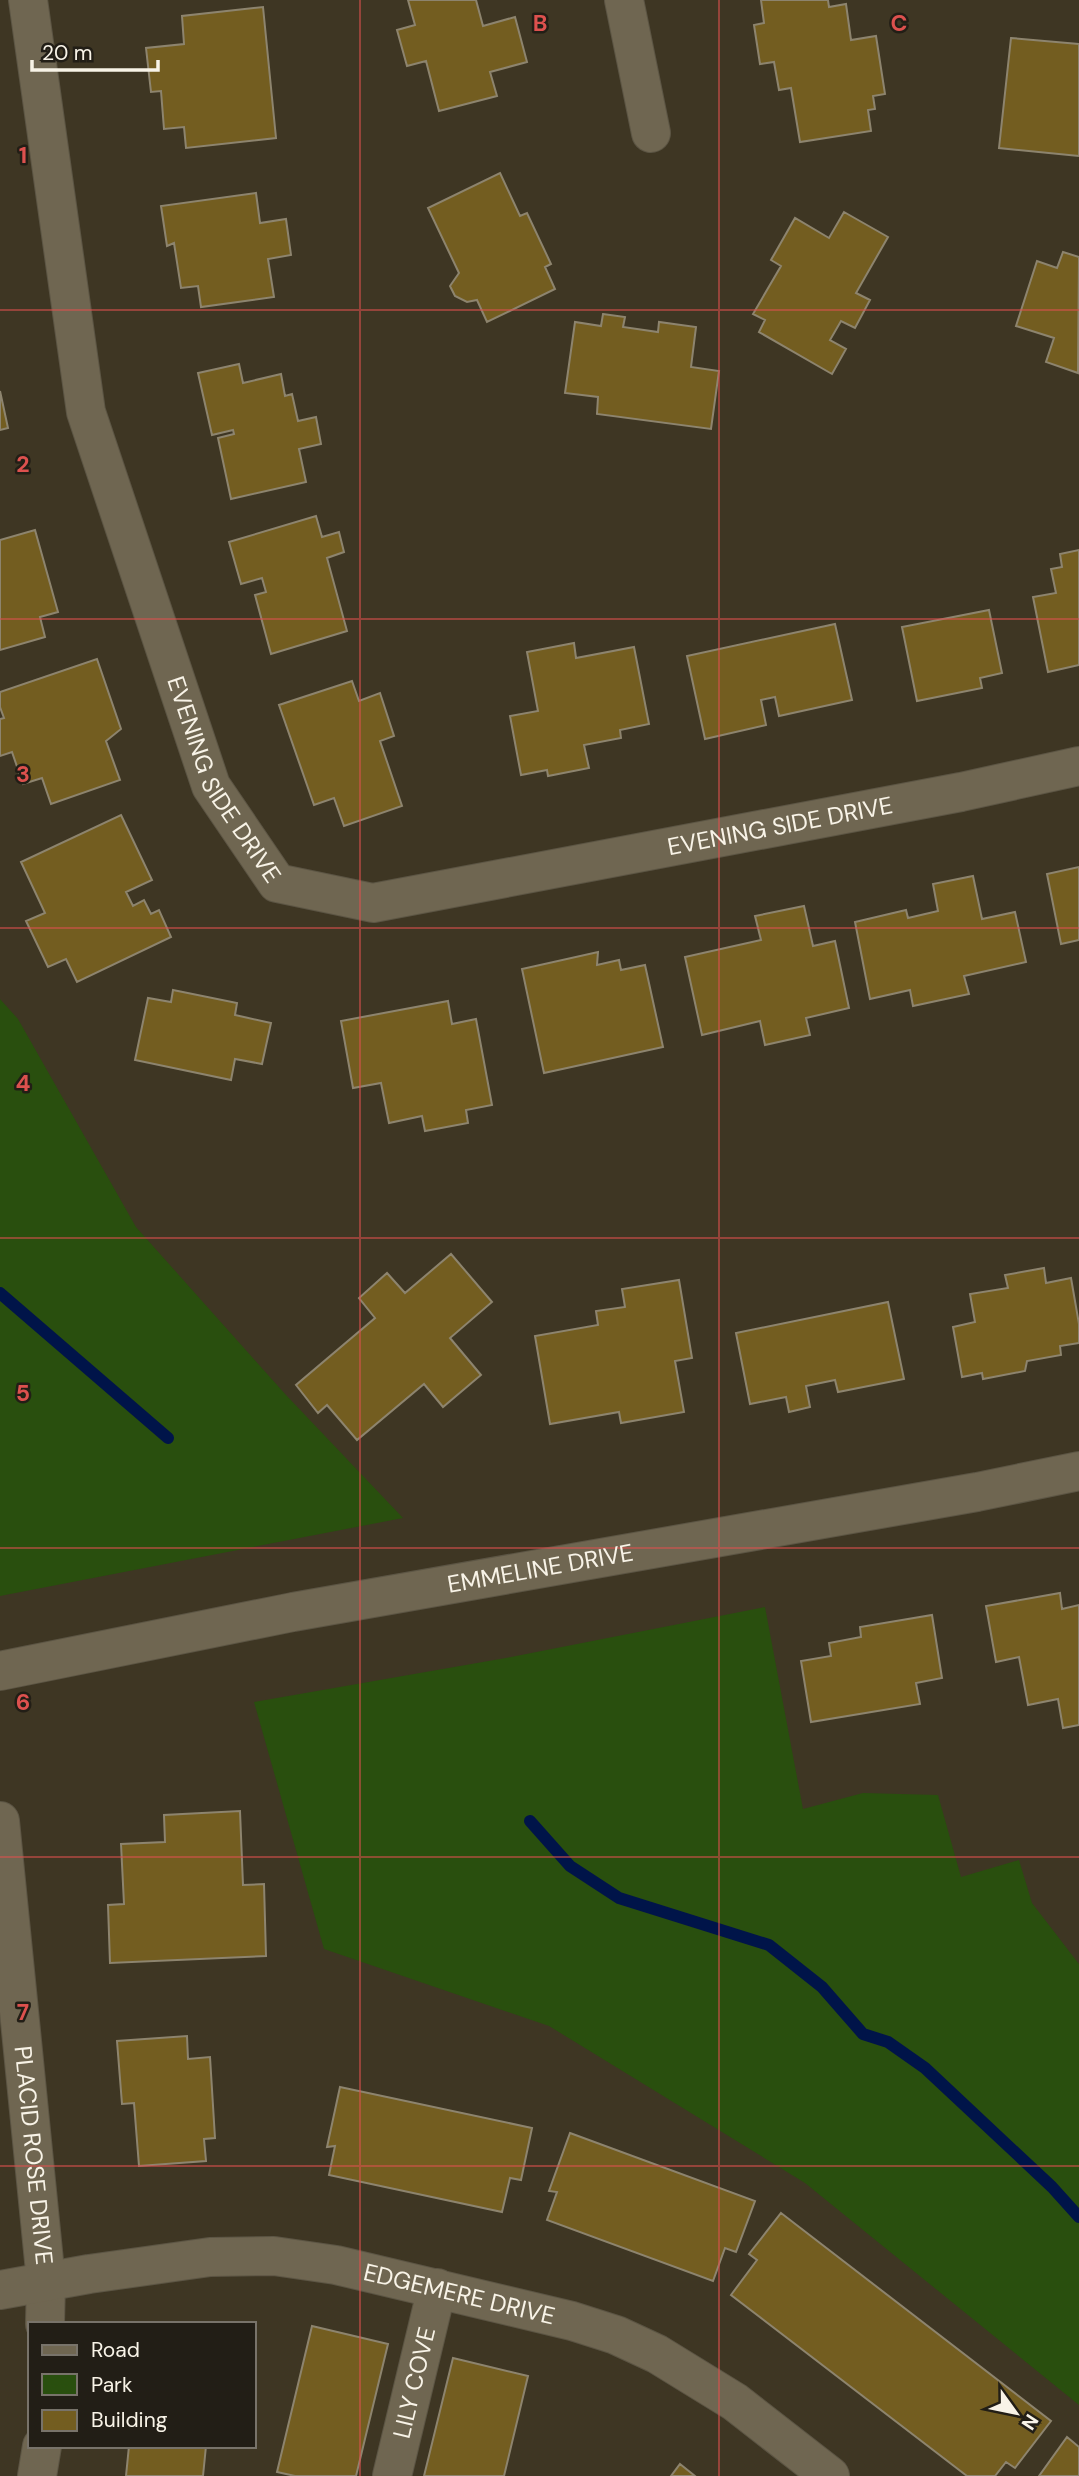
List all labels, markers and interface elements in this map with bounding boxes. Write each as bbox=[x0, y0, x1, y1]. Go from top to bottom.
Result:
text: B bbox=[533, 8, 547, 38]
text: C bbox=[891, 8, 907, 38]
scale bar bbox=[32, 28, 158, 72]
text: 20 m bbox=[42, 39, 93, 67]
text: 1 bbox=[19, 140, 27, 170]
text: 2 bbox=[16, 449, 30, 479]
street label: EVENING SIDE DRIVE bbox=[160, 672, 288, 889]
text: 3 bbox=[16, 759, 30, 789]
street label: EVENING SIDE DRIVE bbox=[665, 789, 895, 862]
text: 4 bbox=[16, 1068, 31, 1098]
text: 5 bbox=[16, 1378, 30, 1408]
street label: EMMELINE DRIVE bbox=[445, 1537, 636, 1600]
text: 6 bbox=[16, 1687, 30, 1717]
text: 7 bbox=[17, 1997, 29, 2027]
street label: PLACID ROSE DRIVE bbox=[8, 2044, 60, 2266]
street label: EDGEMERE DRIVE bbox=[361, 2256, 558, 2331]
legend bbox=[28, 2322, 256, 2448]
street label: LILY COVE bbox=[386, 2324, 442, 2441]
text: Road bbox=[91, 2336, 140, 2364]
text: Park bbox=[91, 2371, 133, 2399]
north arrow bbox=[981, 2378, 1051, 2448]
text: Building bbox=[91, 2406, 168, 2434]
text: N bbox=[1016, 2409, 1044, 2435]

